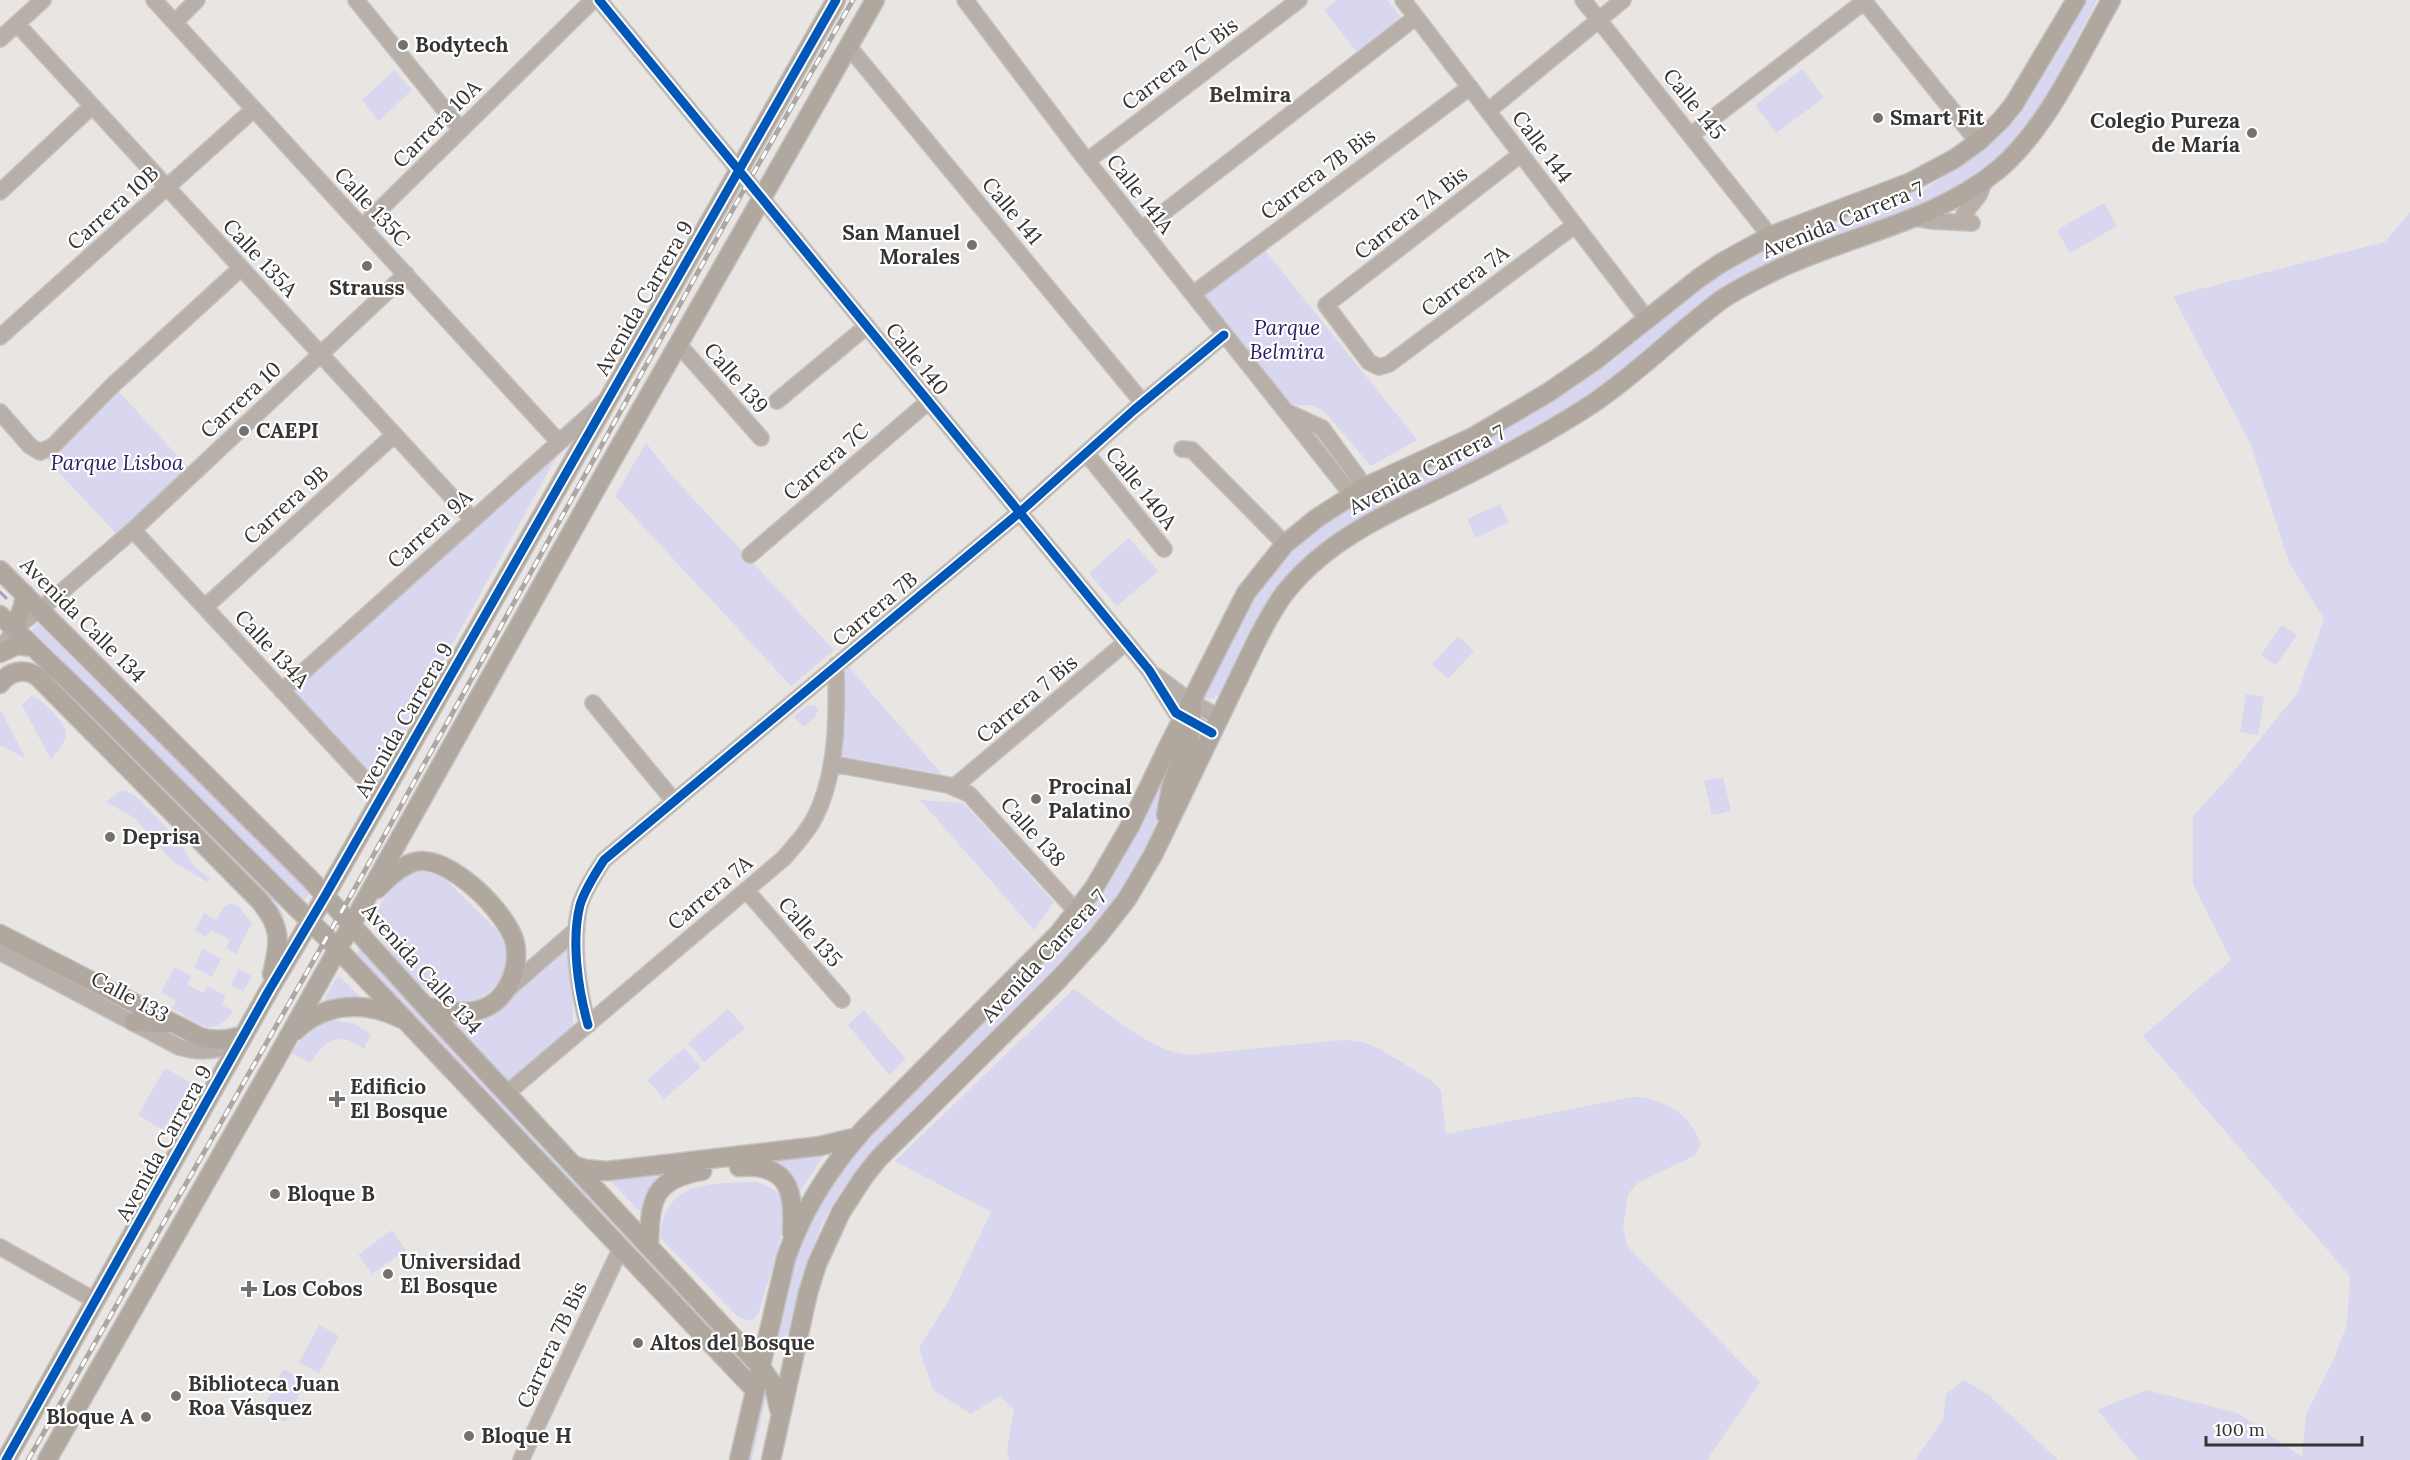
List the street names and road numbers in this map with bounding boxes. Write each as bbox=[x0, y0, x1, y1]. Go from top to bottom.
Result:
street label: Carrera 7C Bis bbox=[1116, 11, 1243, 116]
street label: Calle 145 bbox=[1657, 62, 1731, 145]
street label: Carrera 10A bbox=[387, 73, 487, 174]
street label: Calle 144 bbox=[1506, 105, 1579, 188]
street label: Carrera 7B Bis bbox=[1255, 122, 1381, 226]
street label: Calle 141A bbox=[1101, 148, 1180, 240]
street label: Carrera 10B bbox=[61, 159, 164, 256]
street label: Carrera 7A Bis bbox=[1349, 160, 1473, 265]
street label: Calle 135C bbox=[329, 161, 416, 252]
street label: Calle 141 bbox=[976, 171, 1049, 250]
street label: Avenida Carrera 7 bbox=[1757, 175, 1928, 265]
street label: Calle 135A bbox=[217, 213, 304, 303]
street label: Avenida Carrera 9 bbox=[588, 215, 699, 381]
street label: Carrera 7A bbox=[1416, 238, 1514, 322]
street label: Calle 140 bbox=[880, 317, 955, 401]
street label: Calle 139 bbox=[698, 337, 775, 419]
street label: Carrera 10 bbox=[195, 355, 287, 444]
street label: Carrera 7C bbox=[777, 417, 874, 506]
street label: Avenida Carrera 7 bbox=[1343, 418, 1510, 521]
street label: Calle 140A bbox=[1100, 441, 1184, 535]
street label: Carrera 9B bbox=[237, 459, 334, 550]
street label: Carrera 9A bbox=[381, 483, 479, 574]
street label: Avenida Calle 134 bbox=[14, 550, 152, 688]
street label: Carrera 7B bbox=[827, 565, 923, 652]
street label: Calle 134A bbox=[229, 604, 316, 694]
street label: Avenida Carrera 9 bbox=[348, 637, 459, 803]
street label: Carrera 7 Bis bbox=[971, 648, 1083, 749]
street label: Calle 138 bbox=[995, 791, 1072, 872]
street label: Carrera 7A bbox=[662, 849, 758, 936]
street label: Avenida Carrera 7 bbox=[974, 883, 1112, 1029]
street label: Calle 135 bbox=[772, 891, 848, 972]
street label: Avenida Calle 134 bbox=[356, 897, 488, 1040]
street label: Calle 133 bbox=[86, 965, 174, 1028]
street label: Avenida Carrera 9 bbox=[109, 1060, 218, 1227]
street label: Carrera 7B Bis bbox=[510, 1277, 593, 1413]

